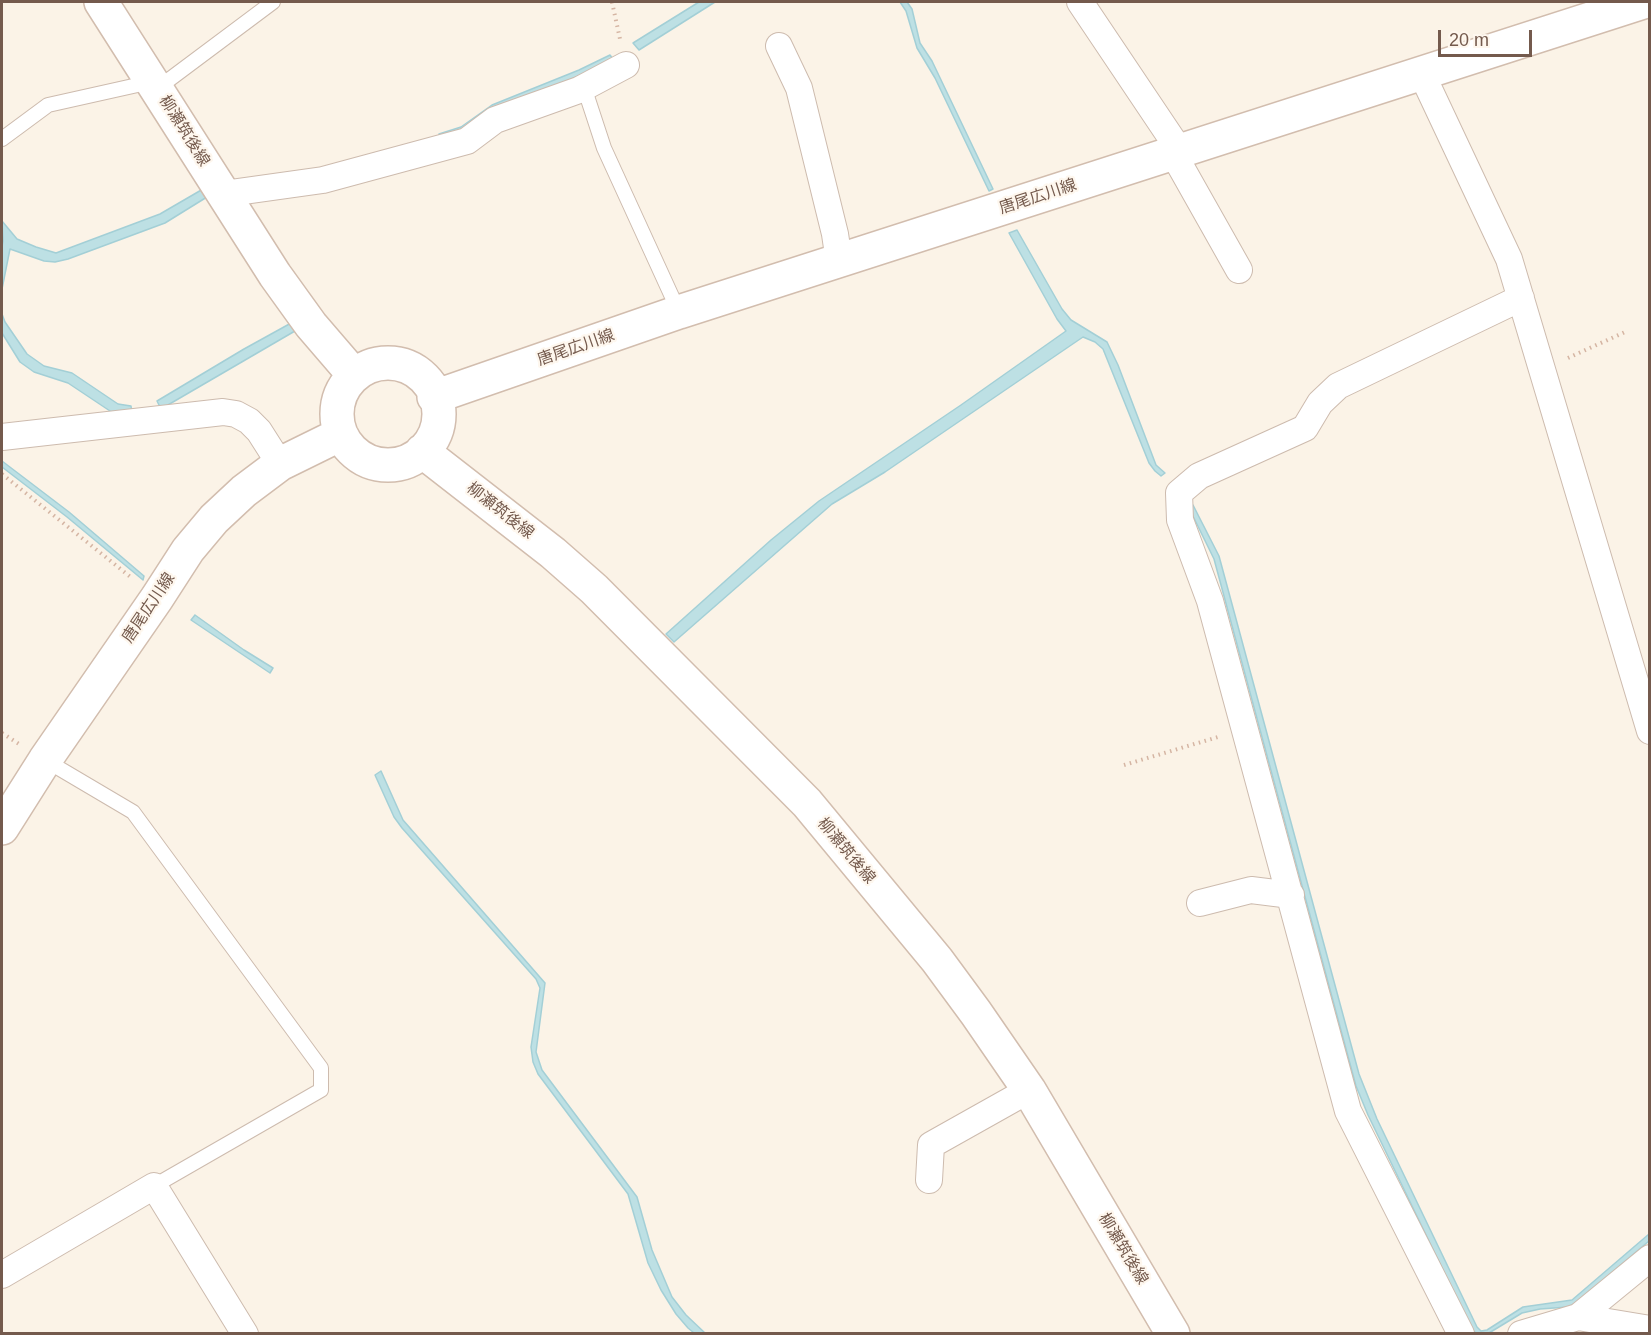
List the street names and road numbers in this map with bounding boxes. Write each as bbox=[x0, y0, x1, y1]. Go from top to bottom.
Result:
street label: 柳瀬筑後線 bbox=[155, 92, 213, 170]
street label: 唐尾広川線 bbox=[997, 176, 1079, 218]
street label: 唐尾広川線 bbox=[535, 326, 617, 370]
street label: 柳瀬筑後線 bbox=[463, 479, 537, 543]
street label: 唐尾広川線 bbox=[119, 569, 179, 647]
street label: 柳瀬筑後線 bbox=[813, 814, 879, 888]
street label: 柳瀬筑後線 bbox=[1094, 1210, 1152, 1288]

